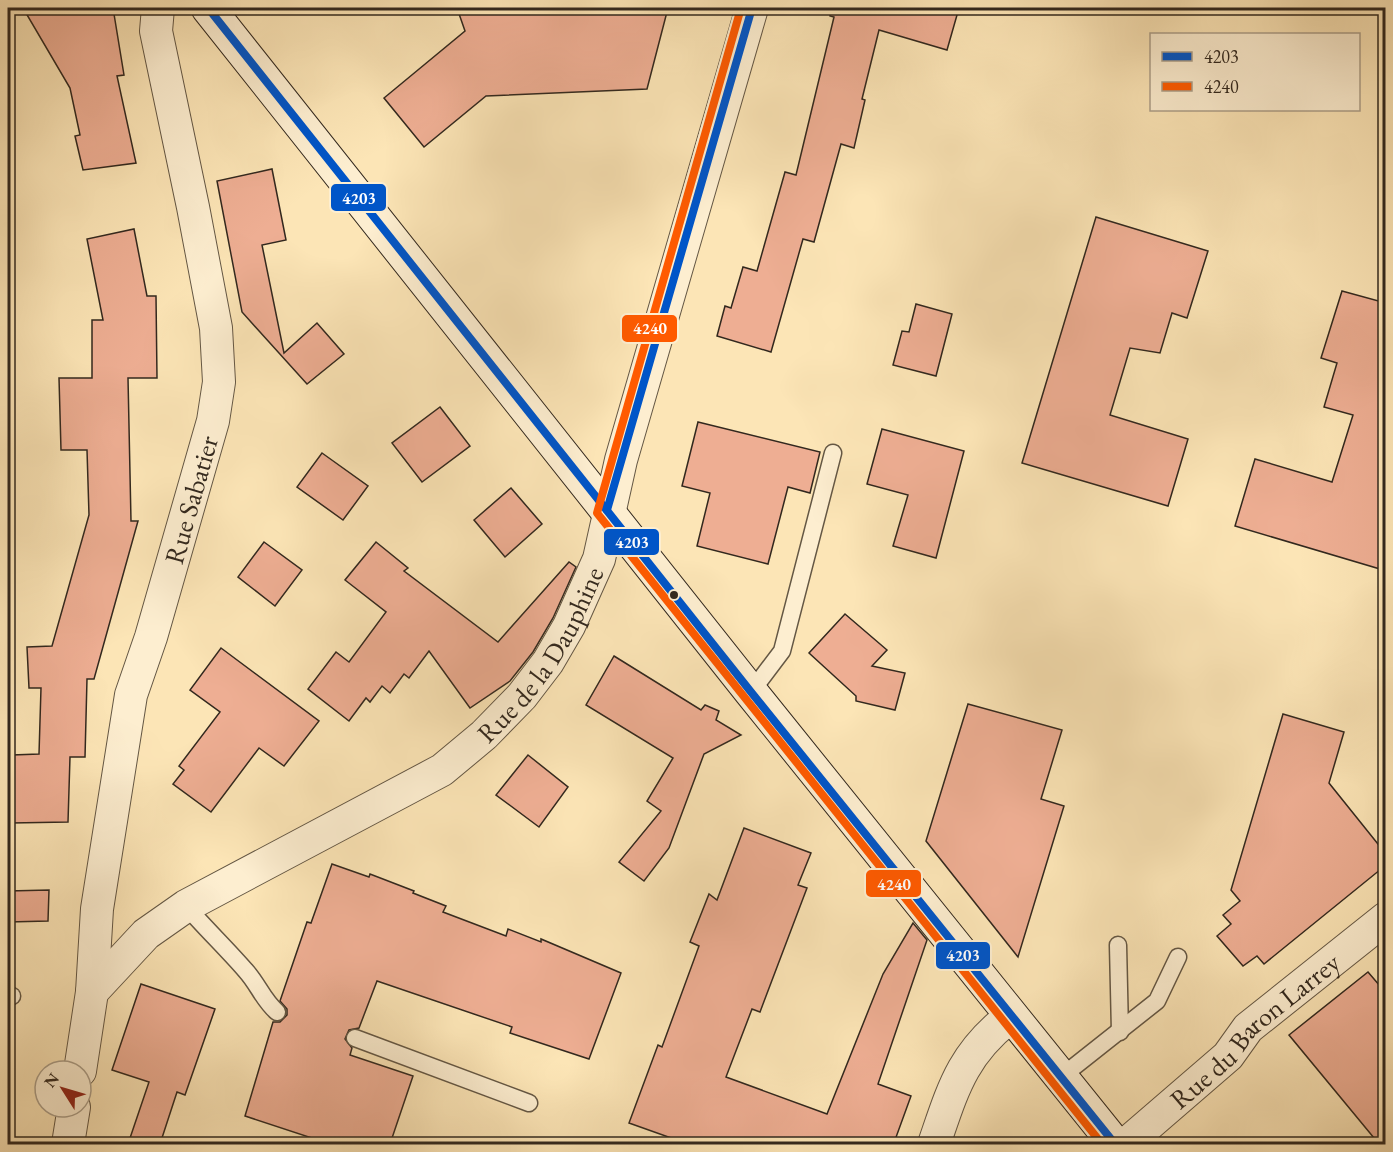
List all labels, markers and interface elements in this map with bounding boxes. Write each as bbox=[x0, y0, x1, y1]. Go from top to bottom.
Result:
legend bbox=[1150, 33, 1360, 111]
text: 4203 bbox=[1204, 45, 1239, 68]
text: 4240 bbox=[1204, 75, 1239, 98]
line badge: 4203 bbox=[330, 183, 387, 212]
text: 4203 bbox=[342, 188, 376, 209]
line badge: 4240 bbox=[621, 314, 678, 343]
text: 4240 bbox=[633, 318, 667, 339]
street label: Rue Sabatier bbox=[155, 432, 225, 568]
line badge: 4203 bbox=[603, 528, 660, 556]
text: 4203 bbox=[615, 532, 649, 553]
street label: Rue de la Dauphine bbox=[469, 561, 611, 750]
unlabelled marker bbox=[668, 589, 680, 601]
line badge: 4240 bbox=[865, 869, 922, 898]
text: 4240 bbox=[877, 874, 911, 895]
line badge: 4203 bbox=[935, 941, 991, 970]
street label: Rue du Baron Larrey bbox=[1162, 944, 1347, 1116]
text: 4203 bbox=[946, 945, 980, 966]
north arrow bbox=[33, 1059, 93, 1119]
text: N bbox=[39, 1069, 64, 1092]

